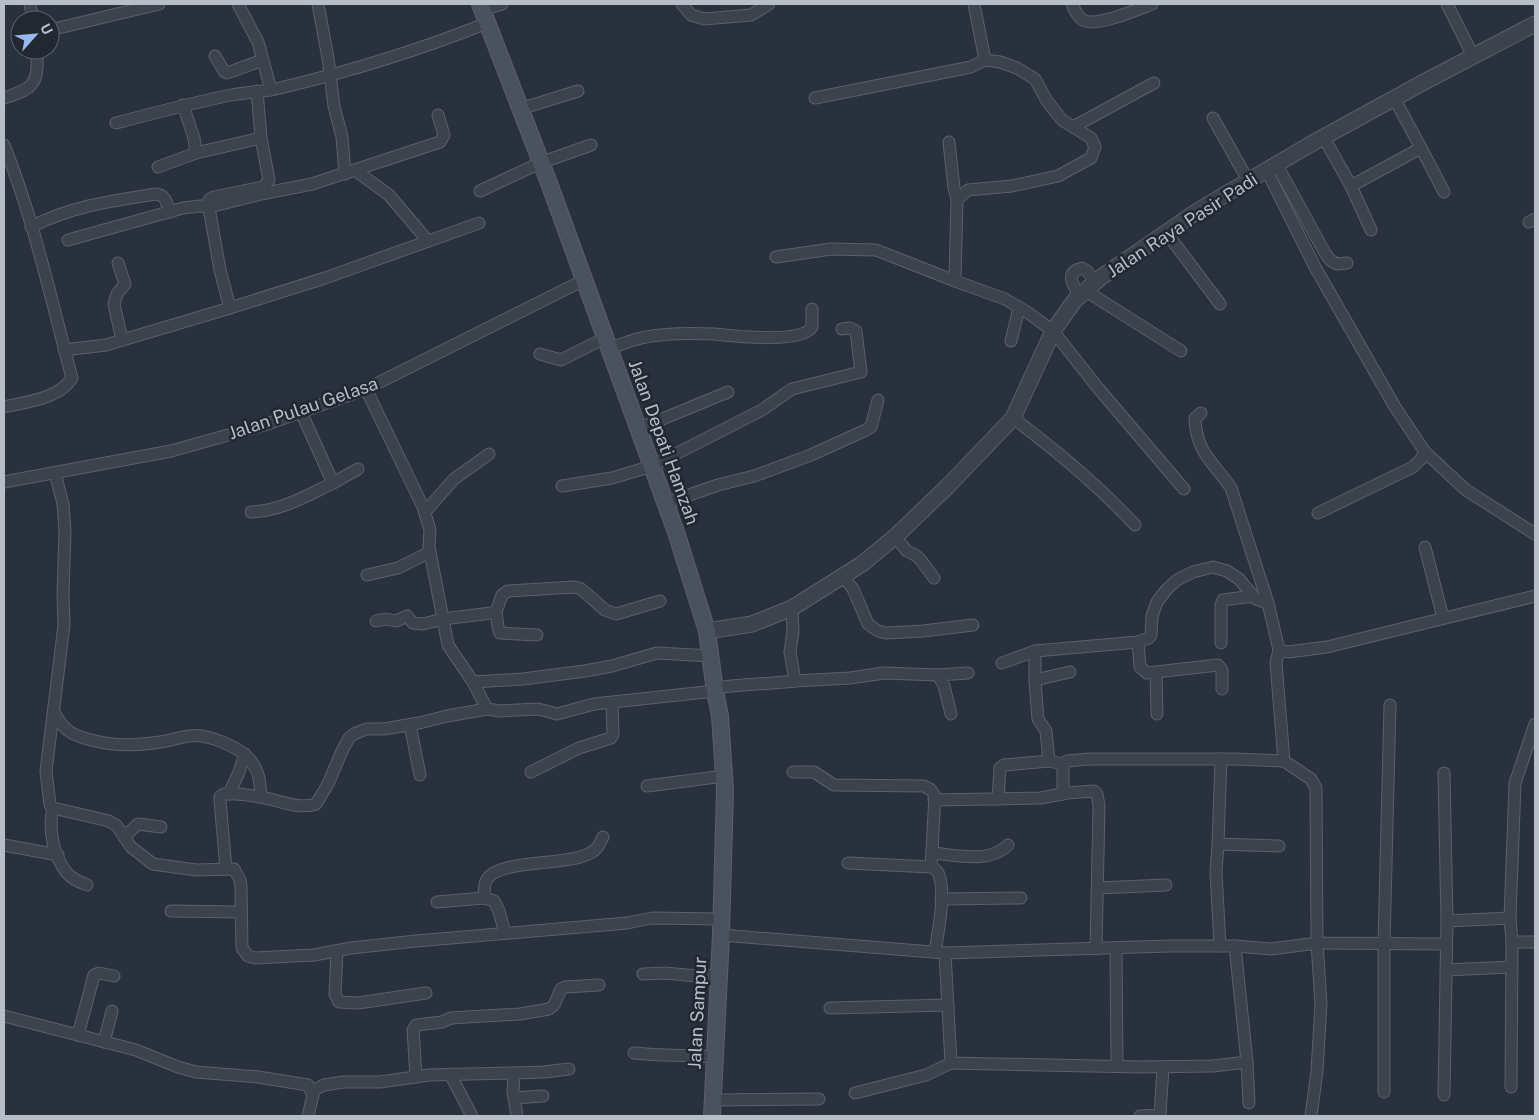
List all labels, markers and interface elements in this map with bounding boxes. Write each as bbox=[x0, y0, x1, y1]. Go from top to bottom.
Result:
north arrow bbox=[10, 10, 60, 60]
text: U bbox=[37, 21, 56, 37]
street label: Jalan Raya Pasir Padi bbox=[1103, 168, 1261, 282]
street label: Jalan Depati Hamzah bbox=[624, 357, 704, 527]
street label: Jalan Pulau Gelasa bbox=[225, 373, 381, 443]
street label: Jalan Sampur bbox=[684, 956, 710, 1070]

